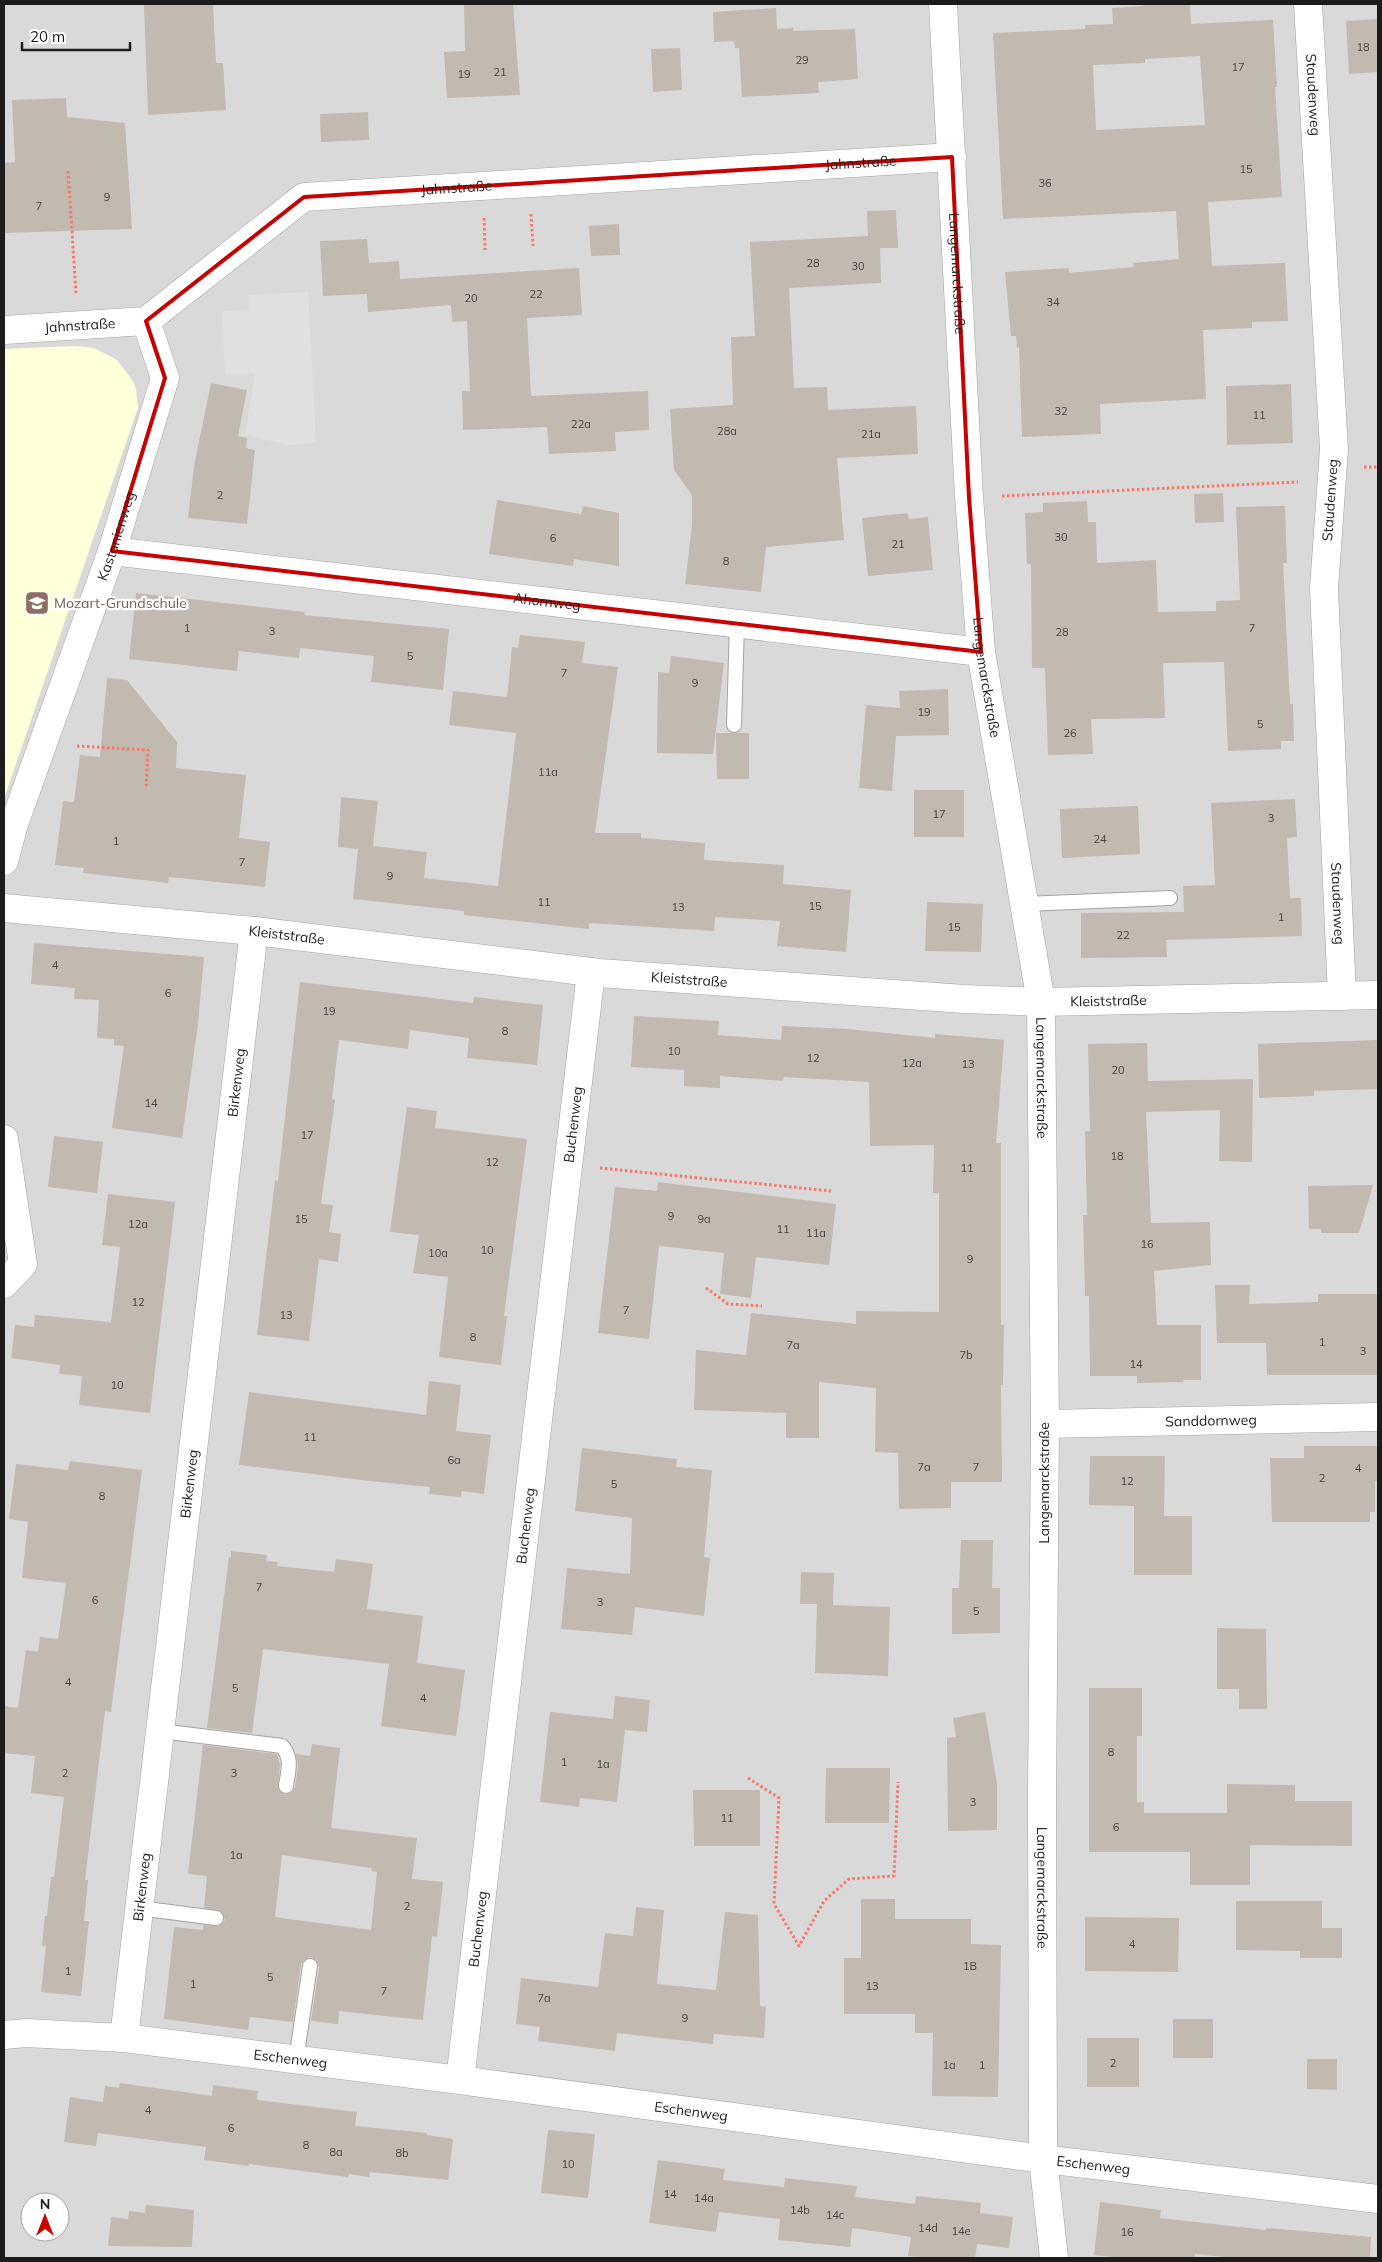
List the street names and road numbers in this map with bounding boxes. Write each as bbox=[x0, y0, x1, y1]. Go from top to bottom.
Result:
street label: Staudenweg bbox=[1302, 53, 1325, 137]
street label: Jahnstraße bbox=[825, 151, 897, 174]
street label: Jahnstraße bbox=[421, 176, 493, 199]
street label: Langemarckstraße bbox=[945, 212, 969, 335]
street label: Jahnstraße bbox=[44, 314, 116, 336]
street label: Staudenweg bbox=[1318, 458, 1342, 542]
street label: Kastanienweg bbox=[93, 489, 139, 583]
street label: Ahornweg bbox=[512, 589, 582, 614]
street label: Langemarckstraße bbox=[969, 616, 1005, 739]
street label: Staudenweg bbox=[1327, 862, 1349, 945]
street label: Kleiststraße bbox=[248, 922, 326, 949]
street label: Kleiststraße bbox=[650, 968, 728, 991]
street label: Kleiststraße bbox=[1070, 991, 1147, 1010]
street label: Langemarckstraße bbox=[1032, 1017, 1051, 1139]
street label: Birkenweg bbox=[223, 1047, 249, 1118]
street label: Buchenweg bbox=[560, 1086, 586, 1164]
street label: Sanddornweg bbox=[1165, 1411, 1257, 1430]
street label: Langemarckstraße bbox=[1035, 1422, 1053, 1544]
street label: Birkenweg bbox=[176, 1449, 202, 1519]
street label: Buchenweg bbox=[512, 1487, 539, 1565]
street label: Langemarckstraße bbox=[1033, 1827, 1051, 1949]
street label: Birkenweg bbox=[129, 1852, 155, 1922]
street label: Buchenweg bbox=[464, 1890, 491, 1968]
street label: Eschenweg bbox=[253, 2045, 328, 2072]
street label: Eschenweg bbox=[653, 2097, 729, 2125]
street label: Eschenweg bbox=[1056, 2152, 1131, 2178]

